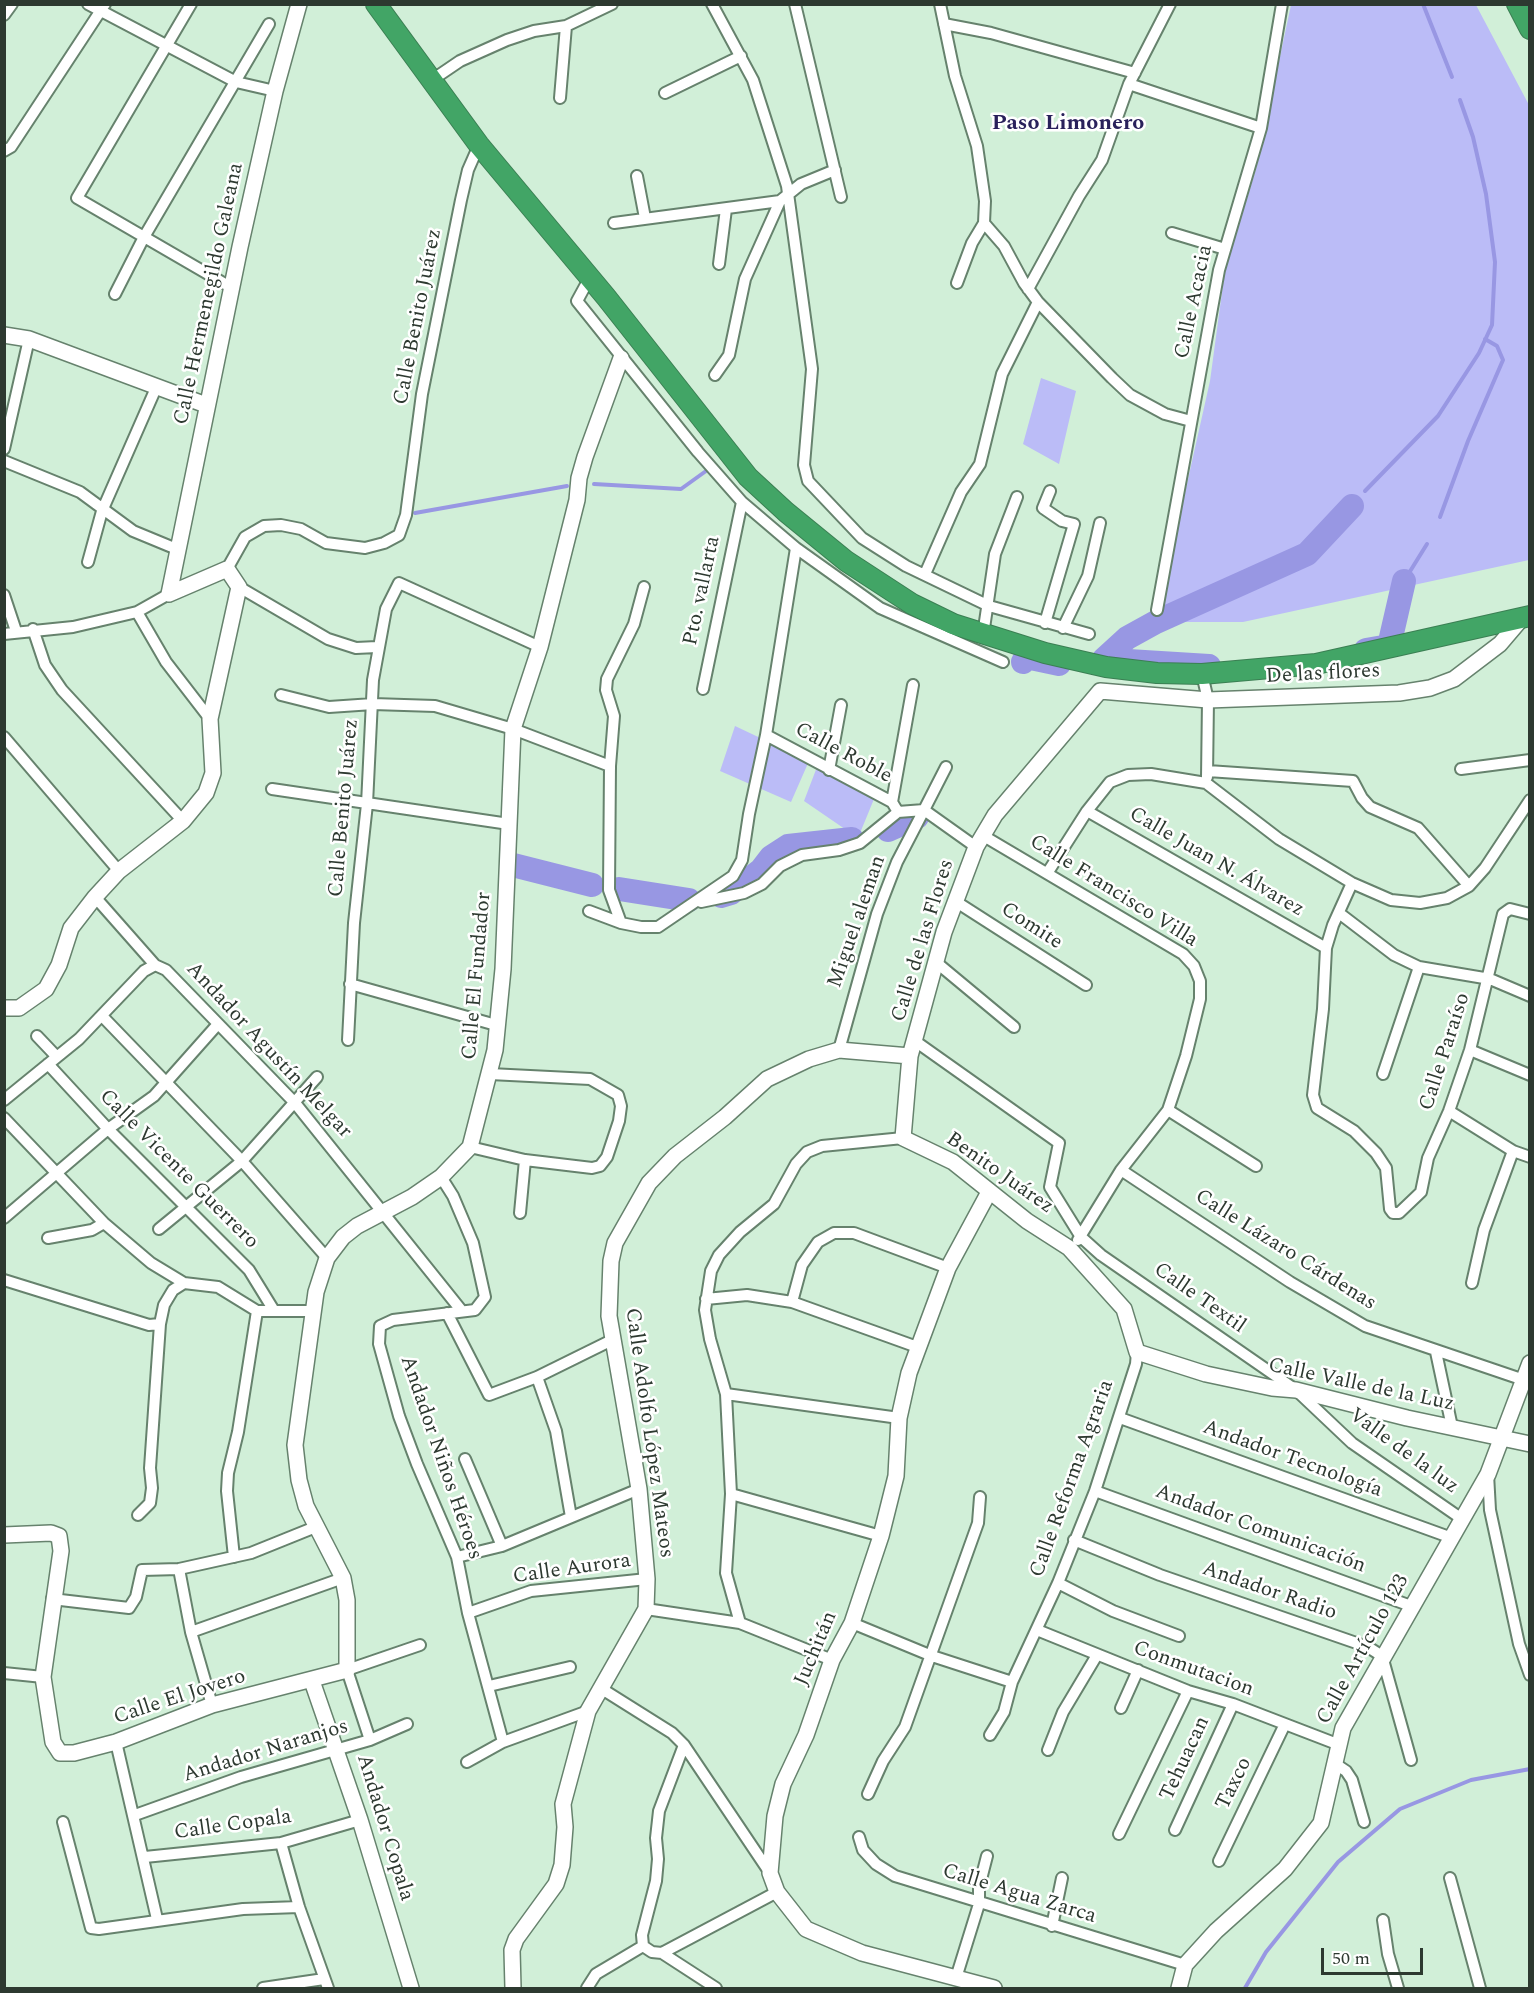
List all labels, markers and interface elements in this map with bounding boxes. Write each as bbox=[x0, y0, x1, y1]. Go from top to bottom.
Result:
district label: Paso Limonero bbox=[992, 112, 1144, 138]
street label: Calle Hermenegildo Galeana bbox=[170, 161, 250, 427]
street label: Calle Benito Juárez bbox=[390, 227, 448, 407]
street label: Calle Acacia bbox=[1171, 243, 1219, 361]
street label: Pto. vallarta bbox=[679, 534, 727, 648]
street label: De las flores bbox=[1265, 659, 1381, 691]
street label: Calle Benito Juárez bbox=[325, 718, 365, 898]
street label: Calle Roble bbox=[790, 718, 896, 790]
street label: Calle Juan N. Álvarez bbox=[1124, 803, 1308, 923]
street label: Calle Francisco Villa bbox=[1024, 830, 1202, 954]
street label: Miguel aleman bbox=[824, 852, 892, 992]
street label: Calle de las Flores bbox=[887, 857, 961, 1025]
street label: Calle El Fundador bbox=[458, 891, 498, 1061]
street label: Comite bbox=[995, 898, 1067, 956]
street label: Andador Agustín Melgar bbox=[180, 958, 356, 1144]
street label: Calle Paraíso bbox=[1415, 990, 1477, 1114]
street label: Calle Vicente Guerrero bbox=[93, 1085, 263, 1255]
street label: Benito Juárez bbox=[940, 1128, 1058, 1220]
street label: Calle Lázaro Cárdenas bbox=[1190, 1185, 1380, 1317]
street label: Calle Textil bbox=[1148, 1258, 1250, 1340]
street label: Calle Adolfo López Mateos bbox=[618, 1306, 678, 1560]
street label: Andador Niños Héroes bbox=[393, 1353, 487, 1563]
street label: Calle Valle de la Luz bbox=[1266, 1354, 1456, 1418]
street label: Calle Reforma Agraria bbox=[1026, 1377, 1120, 1581]
street label: Valle de la luz bbox=[1343, 1404, 1463, 1500]
street label: Andador Tecnología bbox=[1199, 1416, 1385, 1504]
street label: Andador Comunicación bbox=[1151, 1480, 1369, 1580]
street label: Calle Aurora bbox=[511, 1549, 633, 1591]
street label: Andador Radio bbox=[1198, 1557, 1340, 1627]
street label: Calle Artículo 123 bbox=[1312, 1571, 1416, 1729]
street label: Juchitán bbox=[790, 1608, 844, 1690]
street label: Conmutacion bbox=[1129, 1637, 1257, 1703]
street label: Calle El Jovero bbox=[111, 1665, 249, 1731]
street label: Tehuacan bbox=[1156, 1713, 1216, 1805]
street label: Andador Naranjos bbox=[180, 1715, 352, 1789]
street label: Andador Copala bbox=[350, 1752, 418, 1904]
street label: Taxco bbox=[1212, 1754, 1258, 1814]
street label: Calle Copala bbox=[173, 1805, 293, 1847]
street label: Calle Agua Zarca bbox=[939, 1860, 1099, 1930]
scale bar bbox=[1324, 1936, 1426, 1974]
text: 50 m bbox=[1332, 1945, 1370, 1972]

